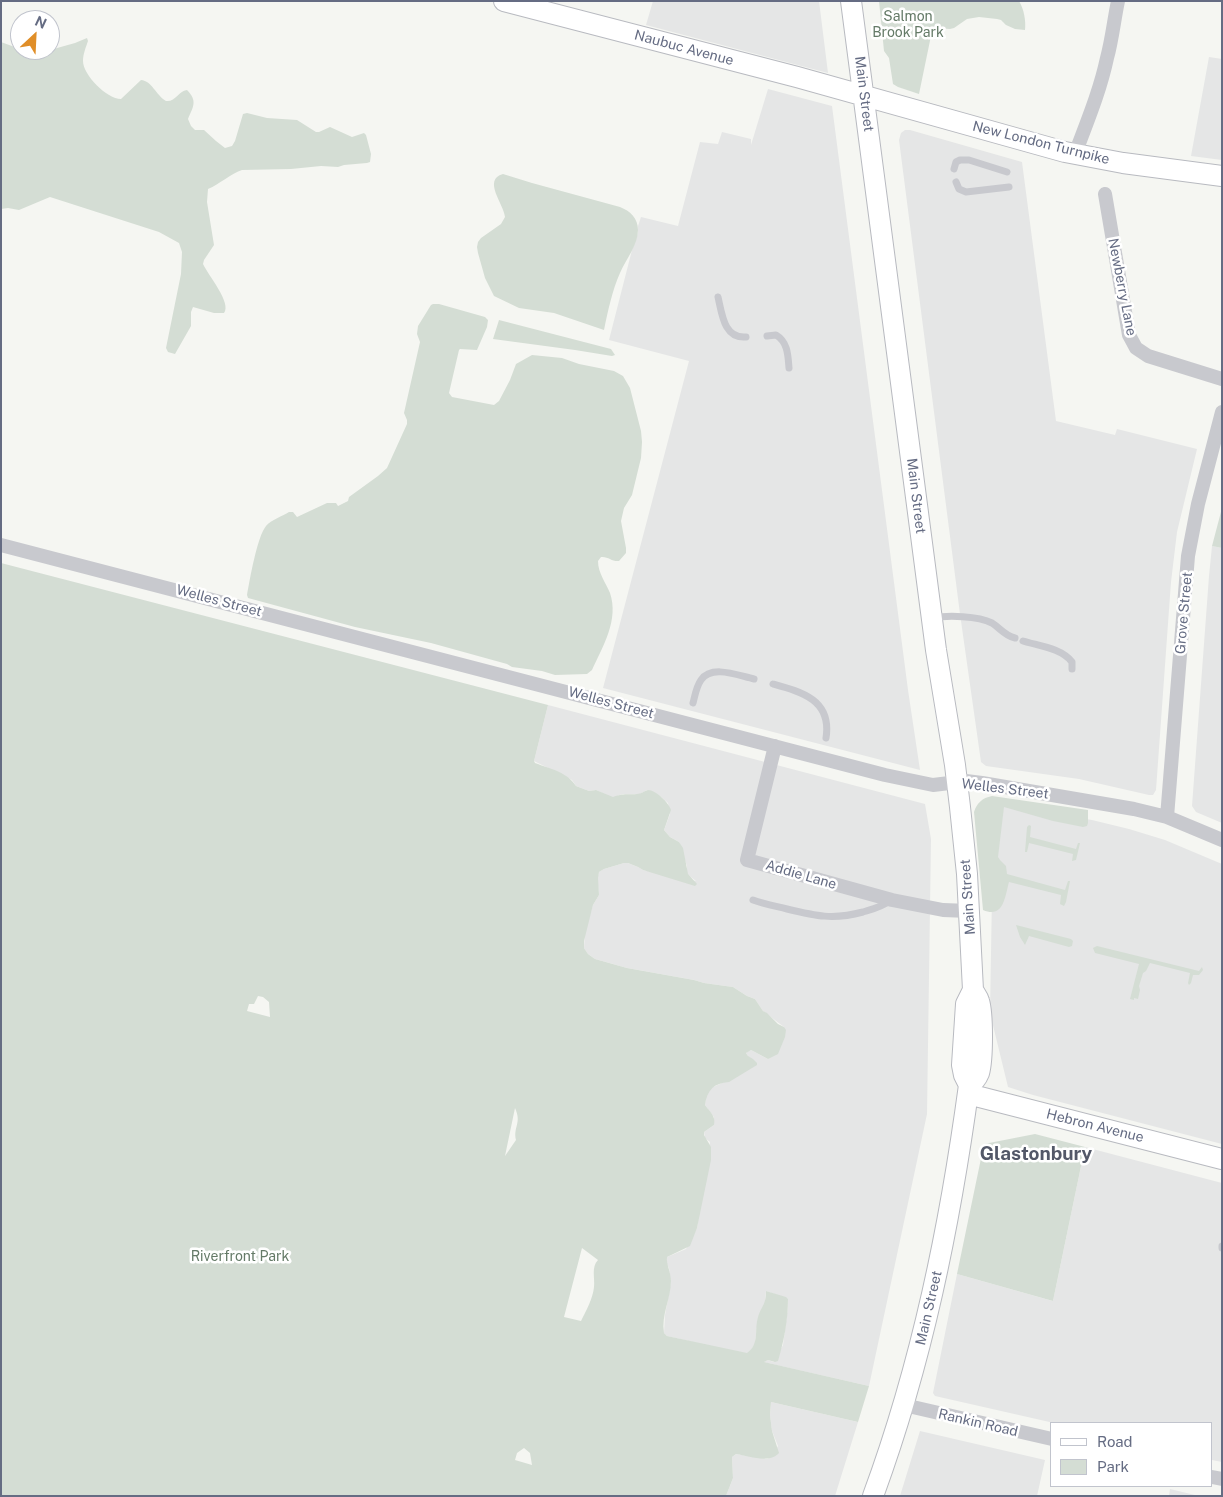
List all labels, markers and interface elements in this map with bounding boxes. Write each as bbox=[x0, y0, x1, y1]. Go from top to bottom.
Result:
park label: Salmon Brook Park bbox=[872, 9, 944, 41]
north arrow bbox=[10, 10, 60, 60]
text: N bbox=[33, 13, 49, 32]
street label: Naubuc Avenue bbox=[633, 27, 735, 69]
street label: Main Street bbox=[851, 55, 877, 133]
street label: New London Turnpike bbox=[971, 118, 1111, 168]
street label: Newberry Lane bbox=[1104, 237, 1140, 337]
street label: Main Street bbox=[903, 457, 929, 535]
street label: Grove Street bbox=[1172, 571, 1196, 655]
street label: Welles Street bbox=[174, 582, 264, 620]
street label: Welles Street bbox=[566, 684, 656, 722]
street label: Welles Street bbox=[960, 775, 1050, 803]
street label: Addie Lane bbox=[764, 857, 838, 893]
street label: Main Street bbox=[957, 858, 979, 936]
street label: Hebron Avenue bbox=[1045, 1106, 1145, 1146]
district label: Glastonbury bbox=[980, 1143, 1092, 1165]
park label: Riverfront Park bbox=[191, 1249, 289, 1265]
street label: Main Street bbox=[912, 1269, 946, 1347]
street label: Rankin Road bbox=[937, 1406, 1019, 1440]
legend bbox=[1050, 1422, 1213, 1487]
text: Road bbox=[1097, 1433, 1133, 1450]
text: Park bbox=[1097, 1458, 1129, 1475]

